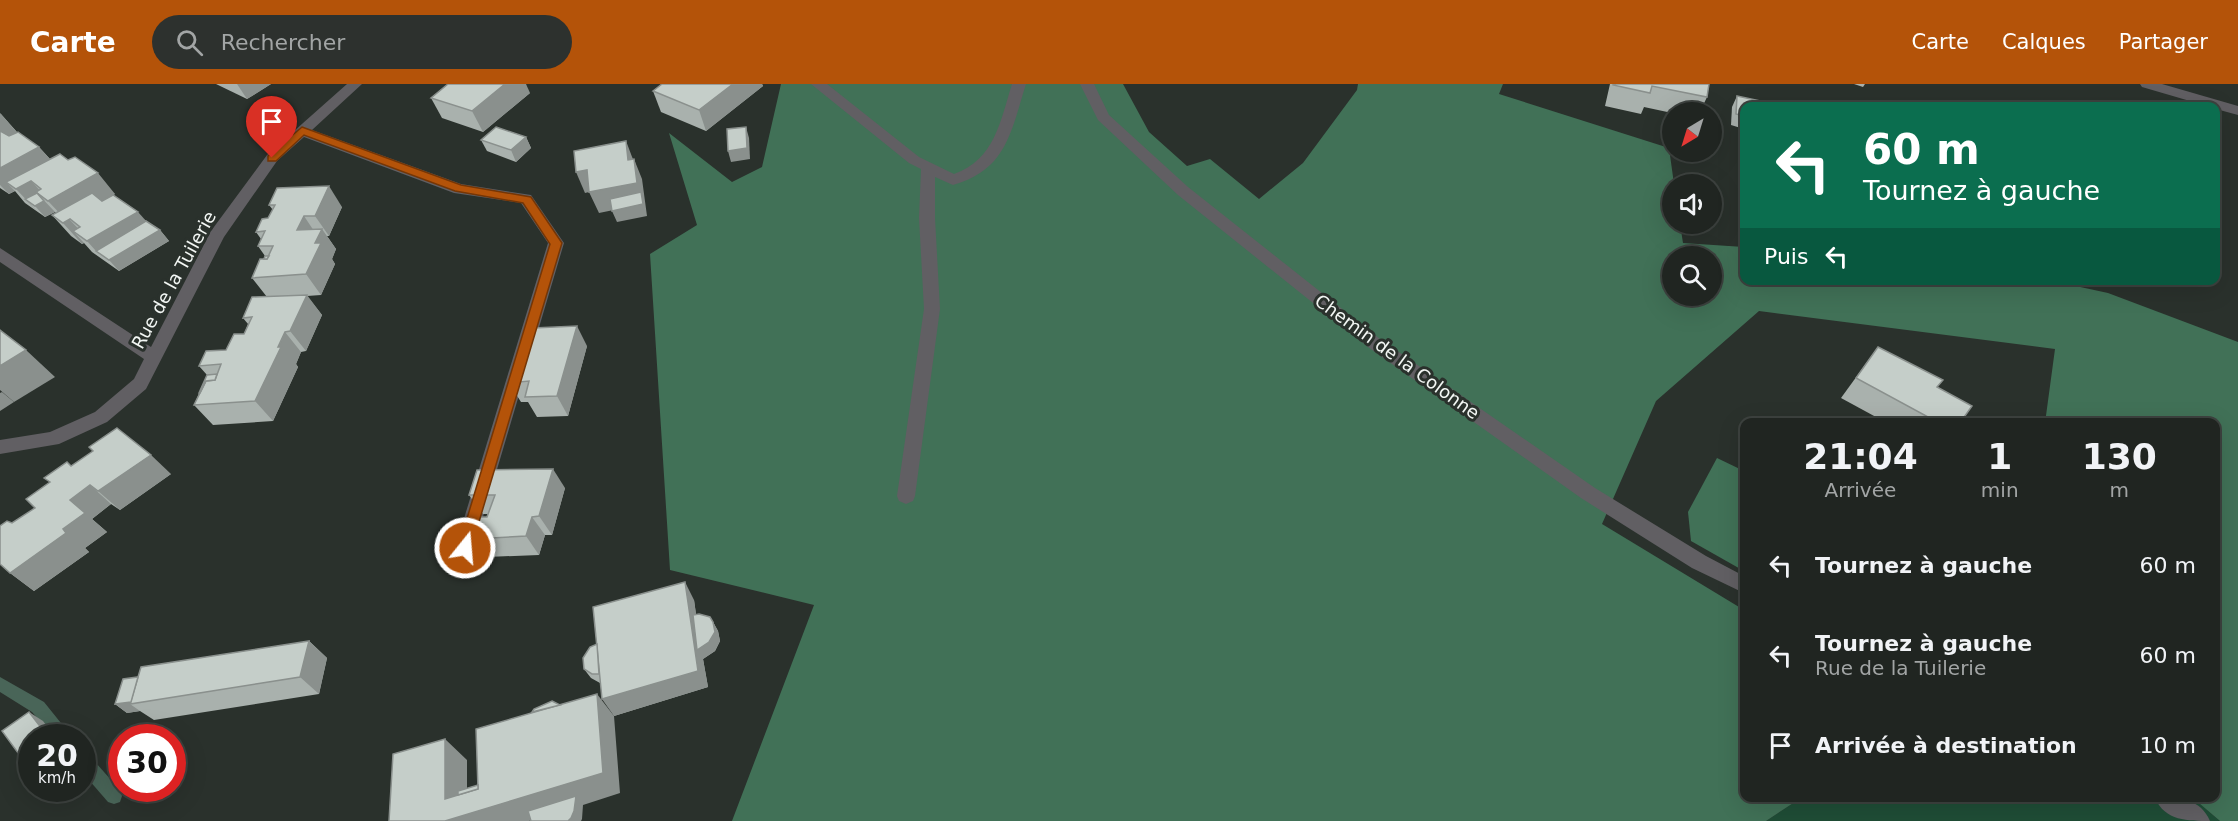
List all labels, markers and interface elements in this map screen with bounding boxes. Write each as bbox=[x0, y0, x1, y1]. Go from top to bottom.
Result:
search box bbox=[152, 15, 572, 69]
text: Carte bbox=[30, 26, 116, 59]
icon: search bbox=[173, 26, 206, 59]
text: Rechercher bbox=[221, 30, 345, 55]
text: Carte bbox=[1912, 30, 1969, 54]
text: Calques bbox=[2002, 30, 2086, 54]
text: Partager bbox=[2119, 30, 2208, 54]
pin bbox=[246, 96, 297, 158]
north arrow bbox=[1662, 102, 1722, 162]
map controls bbox=[1662, 102, 1722, 306]
icon: arrive bbox=[255, 105, 288, 138]
text: 60 m bbox=[1863, 125, 1980, 174]
icon: left bbox=[1764, 126, 1842, 204]
button: sound bbox=[1662, 174, 1722, 234]
text: Tournez à gauche bbox=[1863, 175, 2100, 206]
street label: Rue de la Tuilerie bbox=[127, 207, 220, 352]
icon: left bbox=[1820, 240, 1853, 273]
text: Puis bbox=[1764, 244, 1808, 269]
button: search bbox=[1662, 246, 1722, 306]
street label: Chemin de la Colonne bbox=[1311, 290, 1484, 423]
text: 21:04 bbox=[1803, 436, 1918, 477]
text: 1 bbox=[1987, 436, 2012, 477]
text: 130 bbox=[2082, 436, 2157, 477]
text: Arrivée bbox=[1825, 478, 1896, 502]
text: min bbox=[1981, 478, 2019, 502]
text: m bbox=[2110, 478, 2129, 502]
position arrow bbox=[433, 516, 497, 580]
icon: left bbox=[1764, 549, 1797, 582]
text: Tournez à gauche bbox=[1815, 553, 2032, 578]
text: 60 m bbox=[2140, 553, 2196, 578]
text: Tournez à gauche bbox=[1815, 631, 2032, 656]
icon: left bbox=[1764, 639, 1797, 672]
text: 60 m bbox=[2140, 643, 2196, 668]
text: Rue de la Tuilerie bbox=[1815, 656, 1986, 680]
speed limit sign: 30 bbox=[108, 724, 186, 802]
icon: arrive bbox=[1764, 729, 1797, 762]
text: Arrivée à destination bbox=[1815, 733, 2077, 758]
text: 10 m bbox=[2140, 733, 2196, 758]
text: 20 bbox=[36, 738, 78, 773]
text: km/h bbox=[38, 769, 76, 787]

